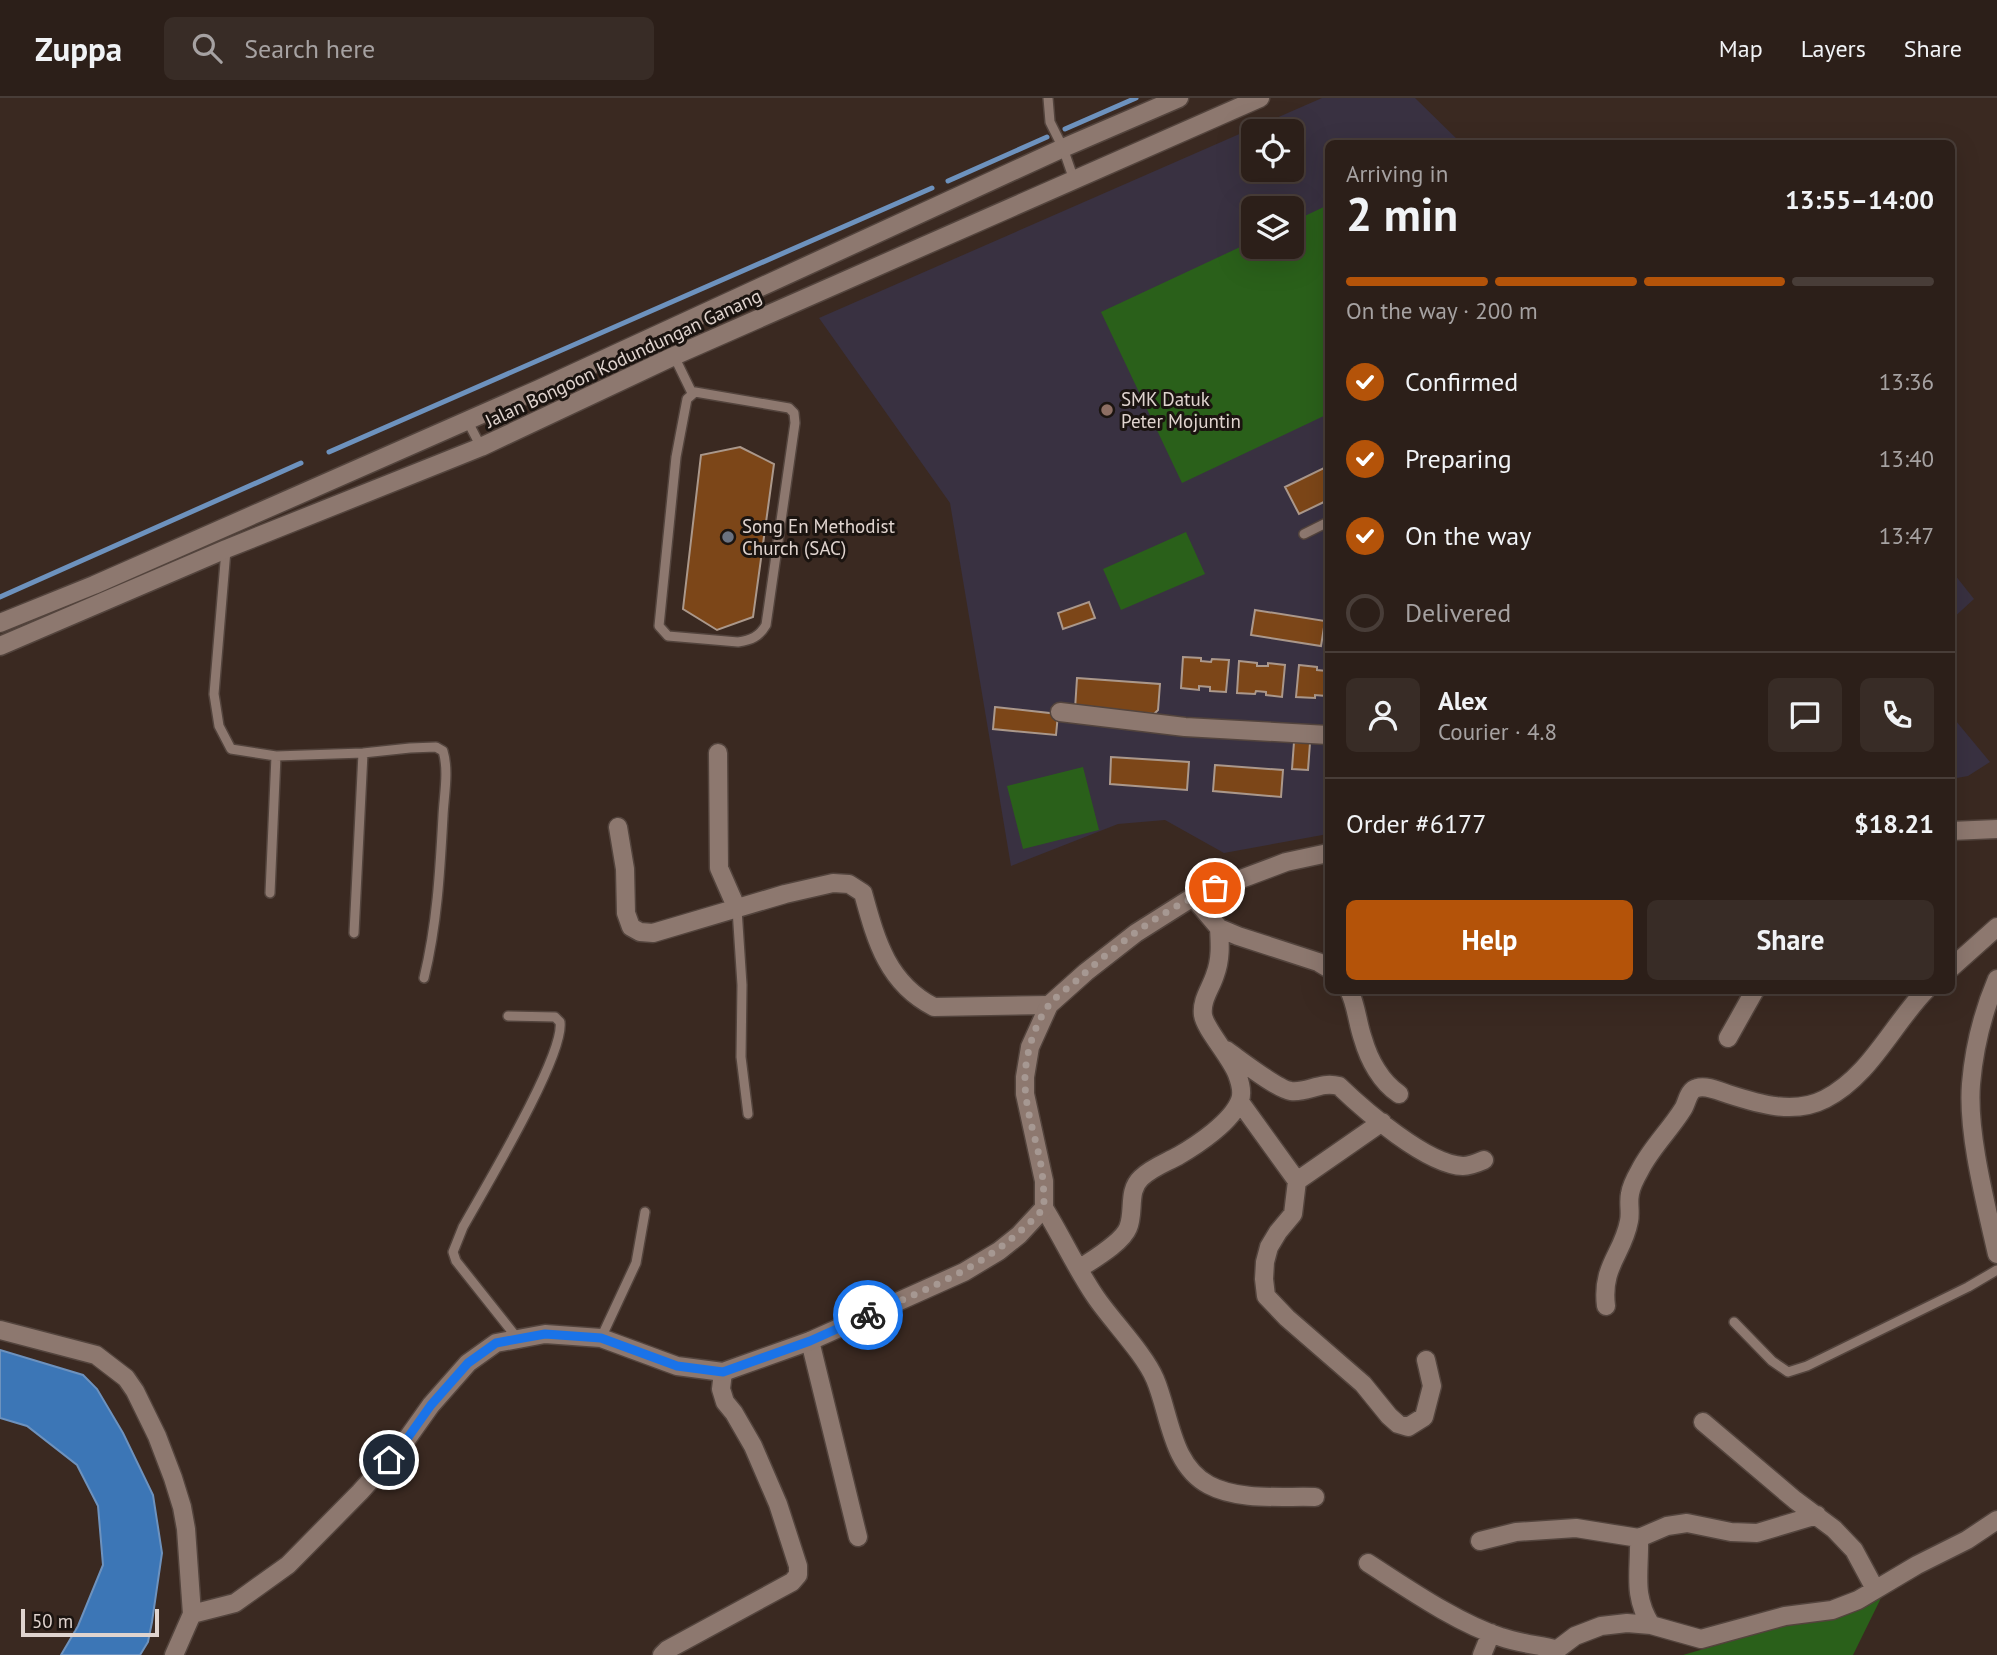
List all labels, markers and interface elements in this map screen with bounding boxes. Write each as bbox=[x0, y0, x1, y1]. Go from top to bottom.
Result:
search box bbox=[164, 17, 654, 80]
text: Zuppa bbox=[35, 27, 122, 70]
icon: search bbox=[188, 29, 226, 67]
text: Search here bbox=[244, 32, 375, 65]
text: Map bbox=[1719, 33, 1763, 64]
text: Layers bbox=[1801, 33, 1866, 64]
text: Share bbox=[1904, 33, 1962, 64]
map controls bbox=[1241, 119, 1304, 259]
button: locate bbox=[1241, 119, 1304, 182]
text: Arriving in bbox=[1346, 159, 1448, 188]
text: 13:55–14:00 bbox=[1785, 183, 1934, 216]
text: 2 min bbox=[1346, 184, 1458, 244]
button: layers bbox=[1241, 196, 1304, 259]
street label: Jalan Bongoon Kodundungan Ganang bbox=[480, 283, 765, 433]
text: On the way · 200 m bbox=[1346, 296, 1538, 325]
icon: check bbox=[1346, 363, 1384, 401]
text: Confirmed bbox=[1405, 365, 1518, 398]
text: 13:36 bbox=[1879, 367, 1934, 396]
place label: SMK Datuk Peter Mojuntin bbox=[1121, 387, 1241, 433]
marker: SMK Datuk Peter Mojuntin bbox=[1099, 402, 1115, 418]
icon: check bbox=[1346, 440, 1384, 478]
text: Preparing bbox=[1405, 442, 1512, 475]
text: 13:40 bbox=[1879, 444, 1934, 473]
place label: Song En Methodist Church (SAC) bbox=[742, 514, 896, 560]
icon: check bbox=[1346, 517, 1384, 555]
text: On the way bbox=[1405, 519, 1531, 552]
text: 13:47 bbox=[1879, 521, 1934, 550]
marker: Song En Methodist Church (SAC) bbox=[720, 529, 736, 545]
text: Delivered bbox=[1405, 596, 1511, 629]
button: person bbox=[1346, 678, 1420, 752]
button: chat bbox=[1768, 678, 1842, 752]
button: phone bbox=[1860, 678, 1934, 752]
text: Alex bbox=[1438, 684, 1488, 717]
text: Courier · 4.8 bbox=[1438, 717, 1557, 746]
text: Order #6177 bbox=[1346, 807, 1486, 840]
text: $18.21 bbox=[1854, 807, 1934, 840]
pin bbox=[1185, 858, 1245, 918]
icon: bag bbox=[1196, 869, 1234, 907]
button: Help bbox=[1346, 900, 1633, 980]
button: Share bbox=[1647, 900, 1934, 980]
courier bbox=[833, 1280, 903, 1350]
icon: bike bbox=[849, 1296, 887, 1334]
pin bbox=[359, 1430, 419, 1490]
icon: home bbox=[370, 1441, 408, 1479]
scale bar bbox=[21, 1606, 159, 1638]
text: 50 m bbox=[32, 1609, 73, 1633]

